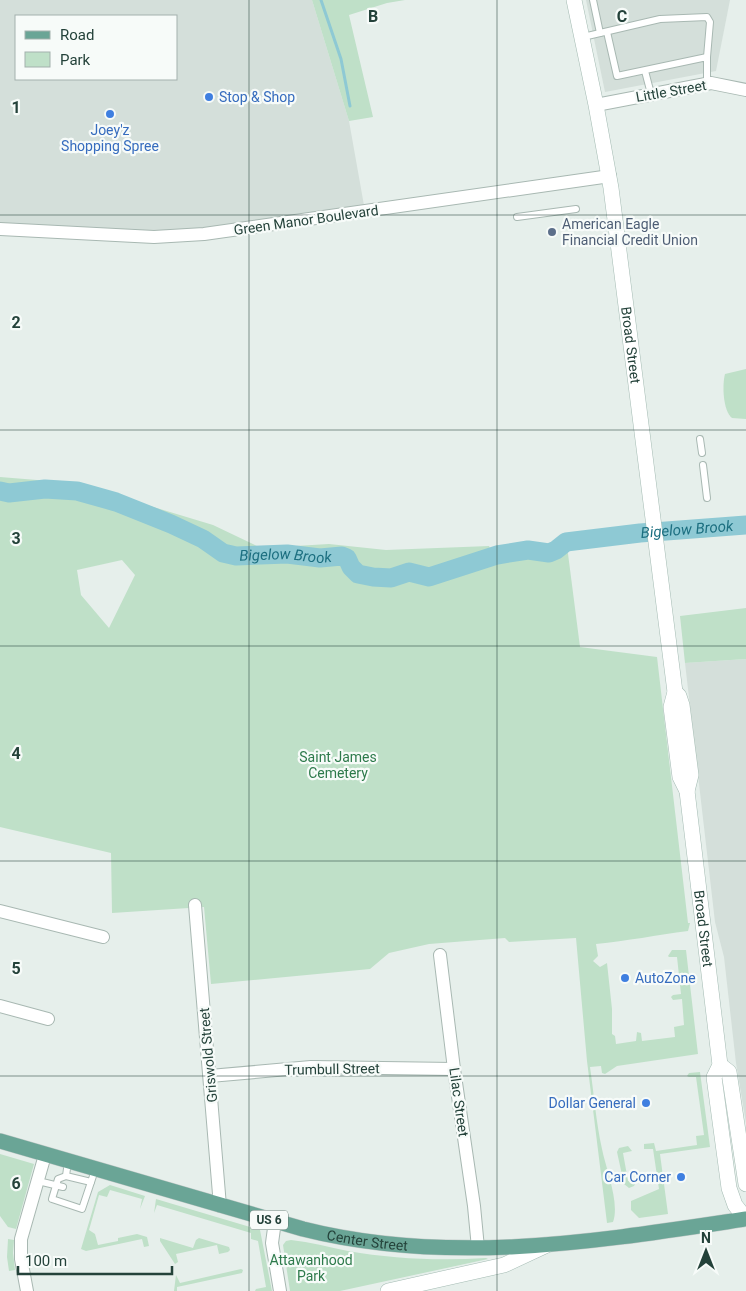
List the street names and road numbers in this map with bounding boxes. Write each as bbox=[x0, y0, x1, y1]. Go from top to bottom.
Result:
street label: Little Street bbox=[634, 77, 708, 105]
street label: Green Manor Boulevard bbox=[233, 202, 379, 238]
street label: Broad Street bbox=[618, 306, 644, 385]
street label: Broad Street bbox=[691, 889, 716, 968]
street label: Griswold Street bbox=[196, 1007, 220, 1103]
street label: Trumbull Street bbox=[284, 1060, 380, 1078]
street label: Lilac Street bbox=[446, 1066, 472, 1138]
road number: US 6 bbox=[250, 1210, 288, 1230]
street label: Center Street bbox=[326, 1227, 409, 1254]

